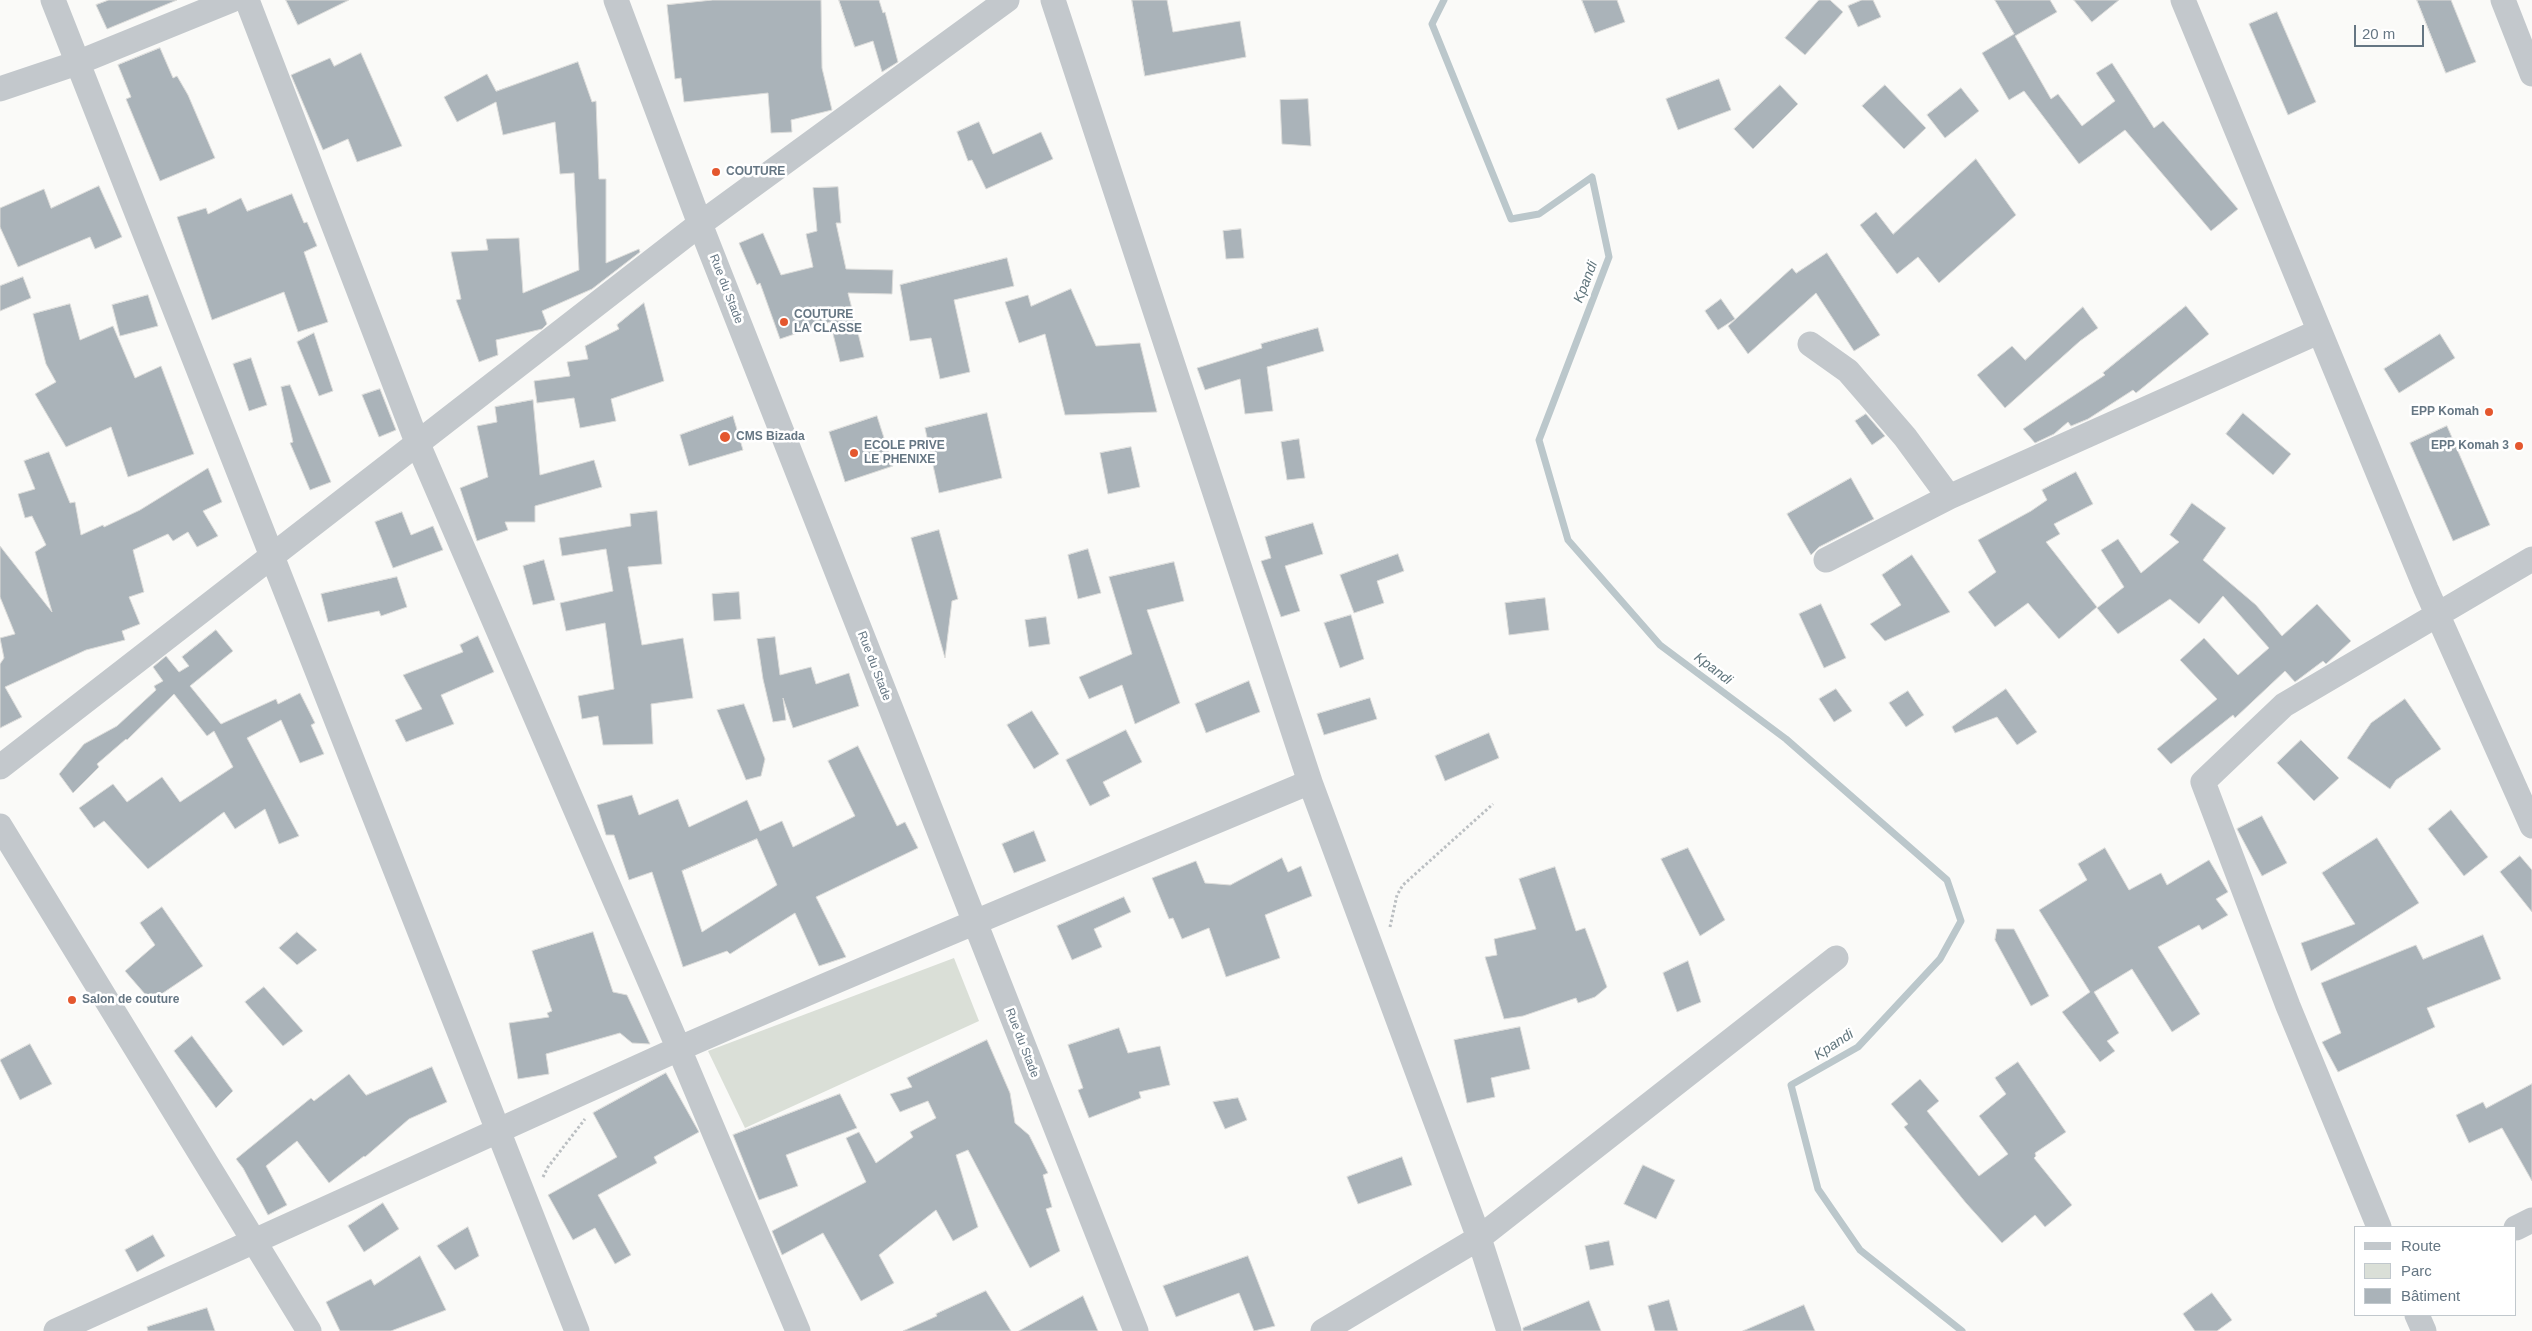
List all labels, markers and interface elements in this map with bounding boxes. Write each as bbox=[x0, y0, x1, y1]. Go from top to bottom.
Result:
scale bar bbox=[2357, 15, 2427, 47]
text: 20 m bbox=[2362, 25, 2395, 42]
place label: COUTURE bbox=[726, 165, 785, 179]
marker: COUTURE bbox=[710, 166, 722, 178]
street label: Rue du Stade bbox=[706, 252, 746, 326]
water label: Kpandi bbox=[1570, 259, 1602, 305]
place label: COUTURE LA CLASSE bbox=[794, 308, 862, 336]
marker: COUTURE LA CLASSE bbox=[778, 316, 790, 328]
place label: EPP Komah bbox=[2411, 405, 2479, 419]
marker: EPP Komah bbox=[2483, 406, 2495, 418]
marker: CMS Bizada bbox=[718, 430, 732, 444]
place label: CMS Bizada bbox=[736, 430, 805, 444]
place label: ECOLE PRIVE LE PHENIXE bbox=[864, 439, 945, 467]
place label: EPP Komah 3 bbox=[2431, 439, 2509, 453]
marker: EPP Komah 3 bbox=[2513, 440, 2525, 452]
marker: ECOLE PRIVE LE PHENIXE bbox=[848, 447, 860, 459]
street label: Rue du Stade bbox=[854, 629, 894, 703]
water label: Kpandi bbox=[1691, 649, 1735, 689]
place label: Salon de couture bbox=[82, 993, 179, 1007]
marker: Salon de couture bbox=[66, 994, 78, 1006]
street label: Rue du Stade bbox=[1002, 1006, 1042, 1080]
water label: Kpandi bbox=[1811, 1026, 1857, 1064]
legend bbox=[2354, 1226, 2517, 1316]
text: Route bbox=[2401, 1237, 2441, 1254]
text: Parc bbox=[2401, 1262, 2432, 1279]
text: Bâtiment bbox=[2401, 1287, 2460, 1304]

